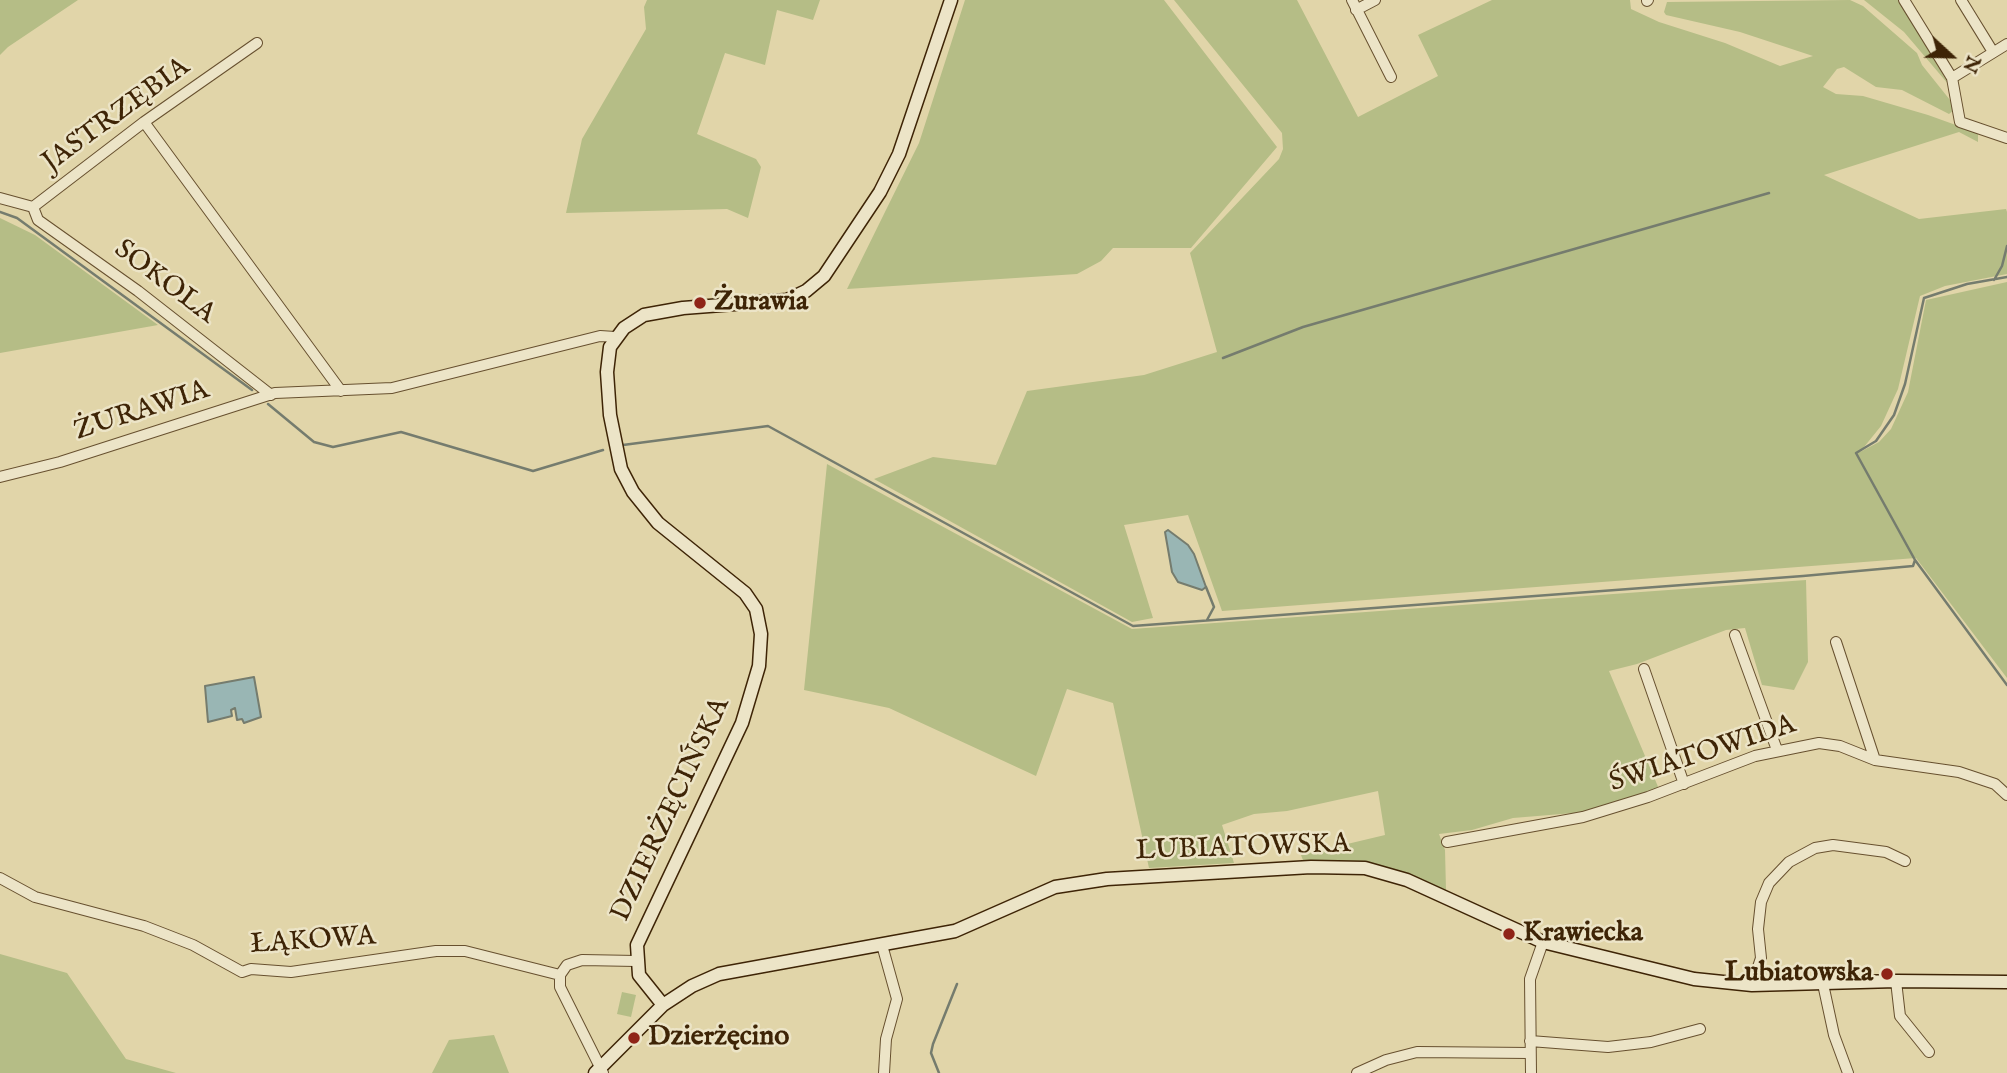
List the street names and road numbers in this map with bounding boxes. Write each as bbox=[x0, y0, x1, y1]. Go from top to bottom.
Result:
street label: JASTRZĘBIA bbox=[37, 51, 197, 181]
street label: SOKOLA bbox=[106, 234, 222, 332]
street label: ŻURAWIA bbox=[70, 374, 214, 450]
street label: DZIERŻĘCIŃSKA bbox=[605, 693, 739, 927]
street label: ŚWIATOWIDA bbox=[1605, 709, 1801, 801]
street label: LUBIATOWSKA bbox=[1135, 828, 1351, 870]
street label: ŁĄKOWA bbox=[249, 921, 377, 963]

